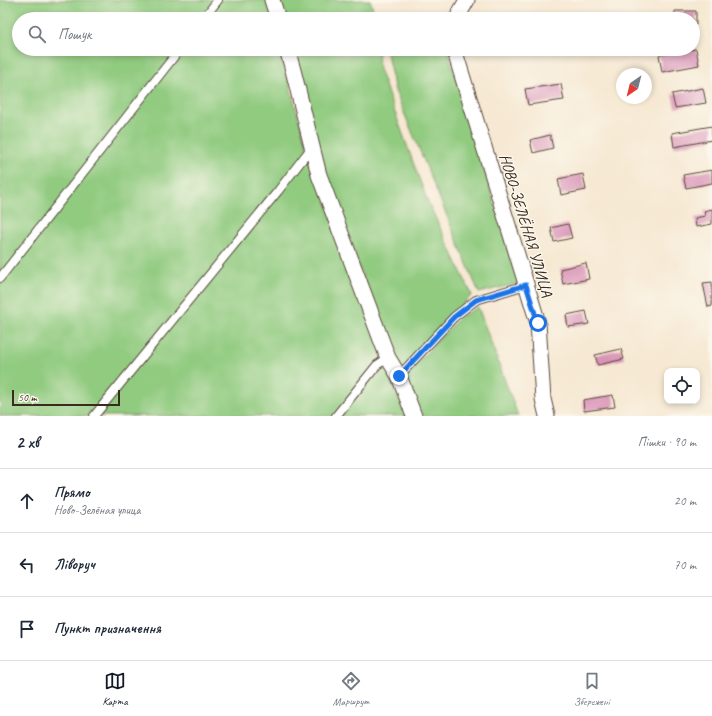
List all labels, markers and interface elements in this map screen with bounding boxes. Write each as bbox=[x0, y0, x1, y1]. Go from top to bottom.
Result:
search box bbox=[12, 12, 700, 56]
icon: search bbox=[26, 23, 48, 45]
text: Пошук bbox=[58, 25, 91, 44]
north arrow bbox=[616, 68, 652, 104]
street label: НОВО-ЗЕЛЁНАЯ УЛИЦА bbox=[495, 151, 558, 300]
route start bbox=[529, 314, 547, 332]
route end bbox=[390, 367, 408, 385]
map controls bbox=[664, 368, 700, 404]
button: locate bbox=[664, 368, 700, 404]
scale bar bbox=[12, 388, 120, 407]
text: 50 m bbox=[18, 390, 37, 404]
text: 2 хв bbox=[16, 432, 39, 453]
text: Пішки · 90 m bbox=[638, 434, 696, 450]
text: Прямо bbox=[54, 483, 90, 502]
icon: ahead bbox=[16, 490, 38, 512]
text: 20 m bbox=[674, 493, 696, 509]
text: Ново-Зелёная улица bbox=[54, 502, 140, 518]
icon: left bbox=[16, 554, 38, 576]
text: Ліворуч bbox=[54, 555, 95, 574]
text: 70 m bbox=[674, 557, 696, 573]
icon: arrive bbox=[16, 618, 38, 640]
text: Пункт призначення bbox=[54, 619, 161, 638]
tab: Карта bbox=[102, 670, 128, 708]
tab: Маршрут bbox=[332, 670, 369, 708]
tab: Збережені bbox=[574, 670, 610, 708]

